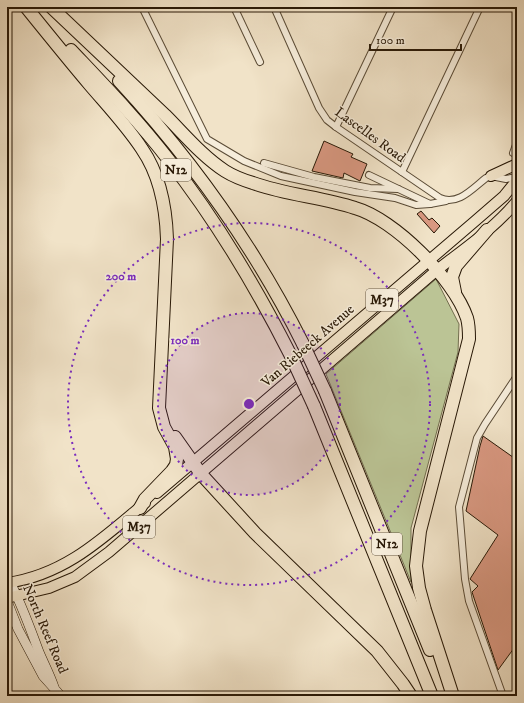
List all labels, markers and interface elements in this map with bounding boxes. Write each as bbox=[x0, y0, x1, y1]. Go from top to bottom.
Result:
scale bar bbox=[370, 26, 461, 52]
text: 100 m bbox=[376, 33, 405, 48]
street label: Lascelles Road bbox=[331, 103, 409, 167]
road number: N12 bbox=[161, 159, 191, 181]
text: 200 m bbox=[106, 269, 136, 284]
road number: M37 bbox=[366, 289, 398, 311]
street label: Van Riebeeck Avenue bbox=[257, 301, 358, 392]
text: 100 m bbox=[171, 333, 199, 348]
centre of rings bbox=[242, 397, 256, 411]
road number: M37 bbox=[123, 516, 155, 538]
road number: N12 bbox=[372, 533, 402, 555]
street label: North Reef Road bbox=[18, 582, 72, 676]

